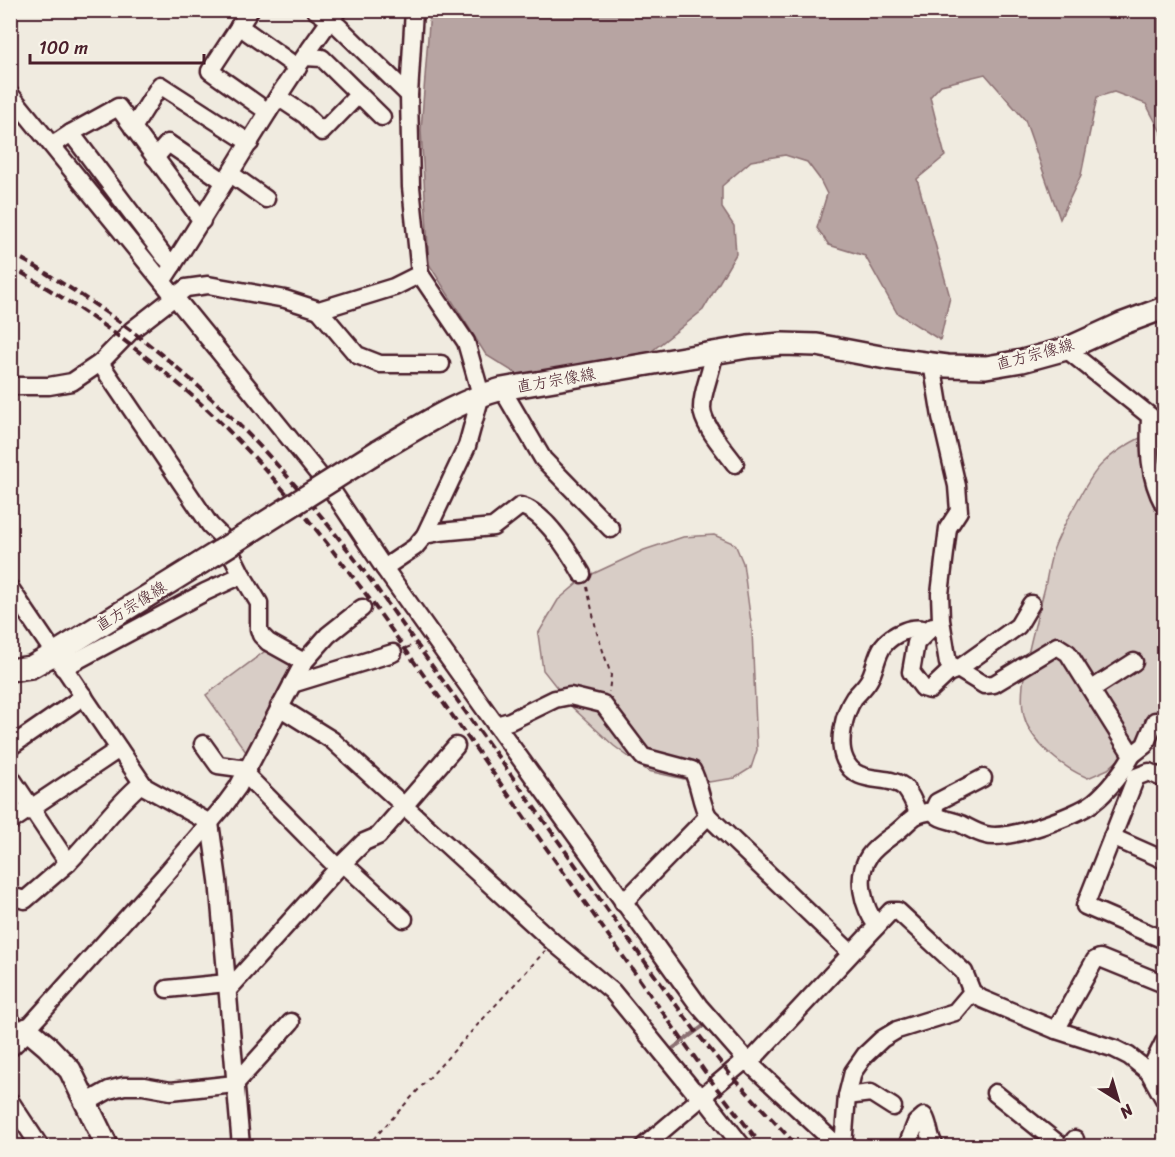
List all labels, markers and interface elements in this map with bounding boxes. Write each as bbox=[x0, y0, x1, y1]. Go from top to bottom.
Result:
scale bar bbox=[30, 27, 204, 65]
text: 100 m bbox=[39, 32, 88, 64]
street label: 直方宗像線 bbox=[993, 330, 1077, 378]
street label: 直方宗像線 bbox=[514, 359, 598, 401]
street label: 直方宗像線 bbox=[89, 573, 173, 639]
north arrow bbox=[1088, 1070, 1148, 1130]
text: N bbox=[1113, 1096, 1141, 1127]

